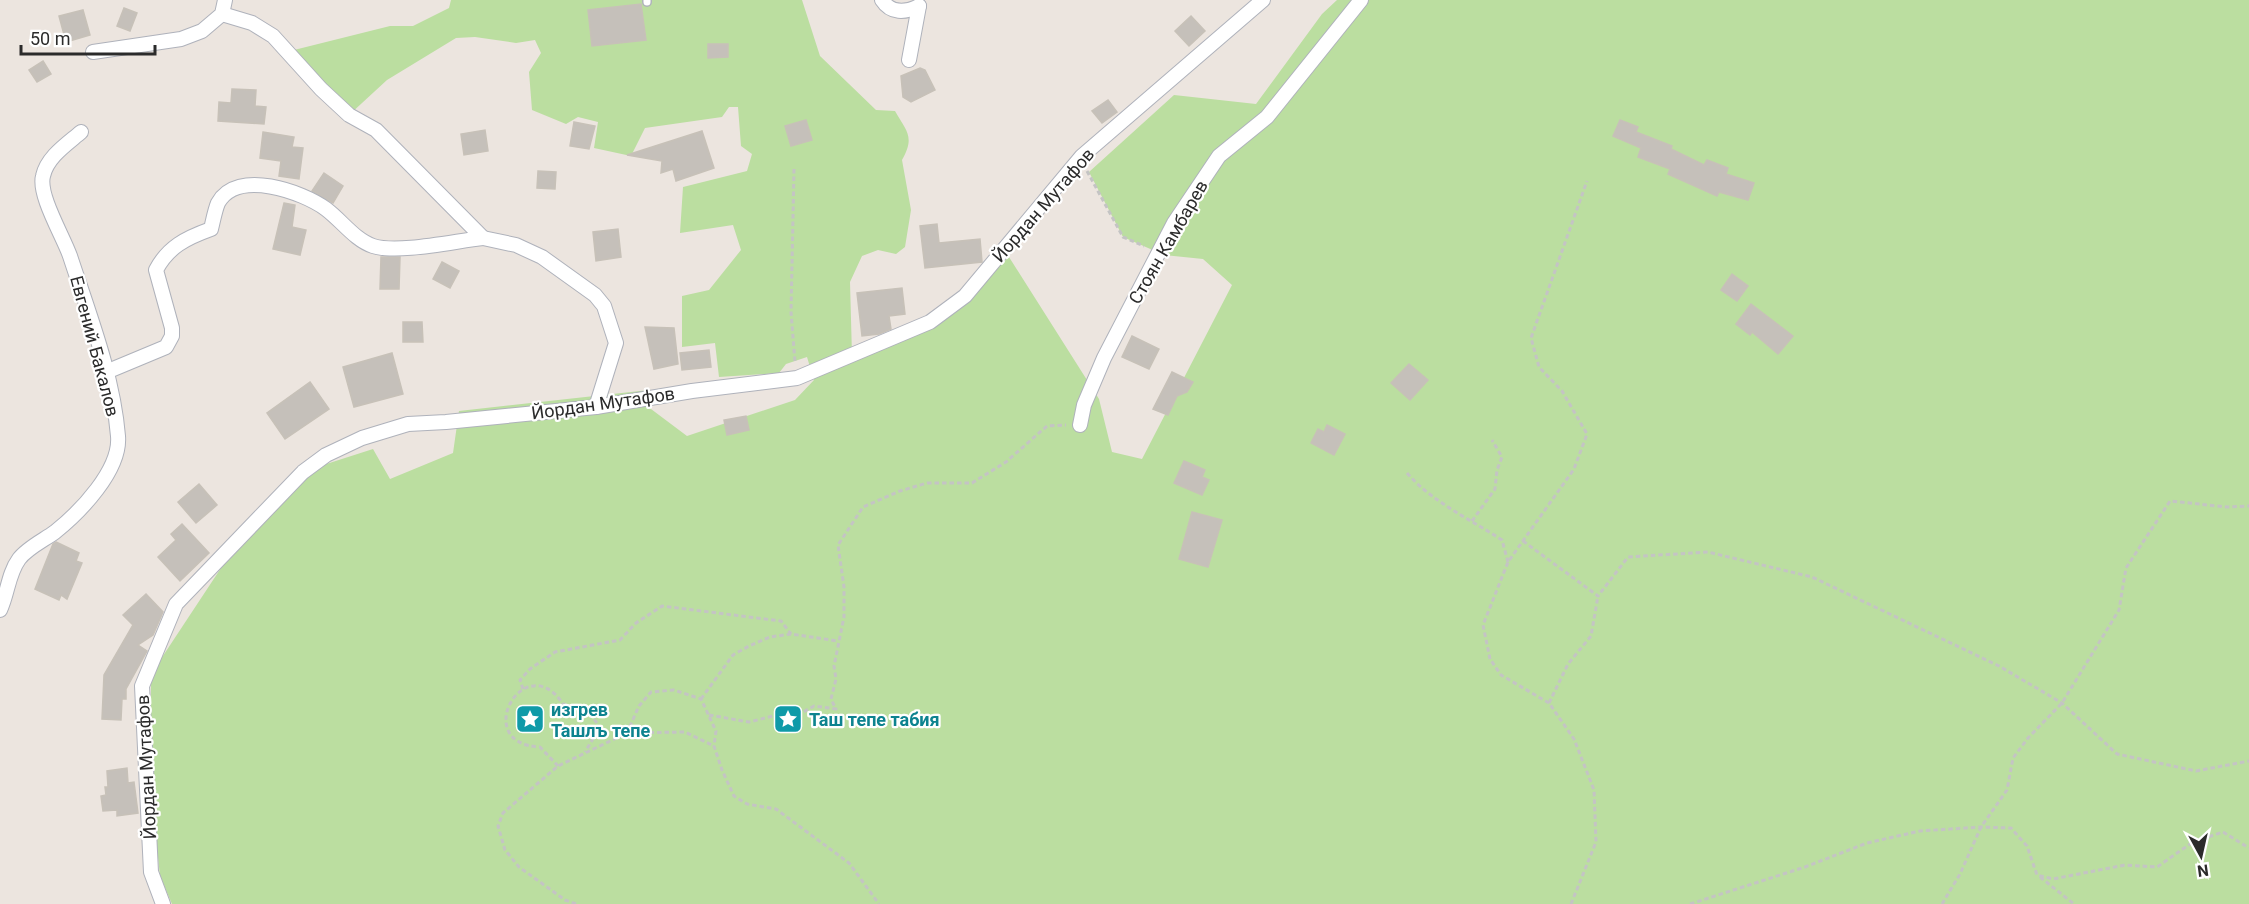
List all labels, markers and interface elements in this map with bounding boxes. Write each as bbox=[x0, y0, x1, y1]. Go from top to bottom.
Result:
scale bar bbox=[21, 18, 154, 56]
text: 50 m bbox=[30, 28, 70, 49]
street label: Йордан Мутафов bbox=[988, 144, 1098, 266]
street label: Стоян Камбарев bbox=[1124, 176, 1212, 308]
street label: Евгений Бакалов bbox=[66, 273, 124, 419]
street label: Йордан Мутафов bbox=[530, 383, 676, 423]
street label: Йордан Мутафов bbox=[132, 694, 160, 840]
place label: изгрев Ташлъ тепе bbox=[551, 699, 650, 741]
place icon: изгрев Ташлъ тепе bbox=[514, 703, 546, 735]
place icon: Таш тепе табия bbox=[772, 703, 804, 735]
place label: Таш тепе табия bbox=[809, 709, 940, 730]
north arrow bbox=[2171, 826, 2231, 886]
text: N bbox=[2196, 860, 2210, 881]

